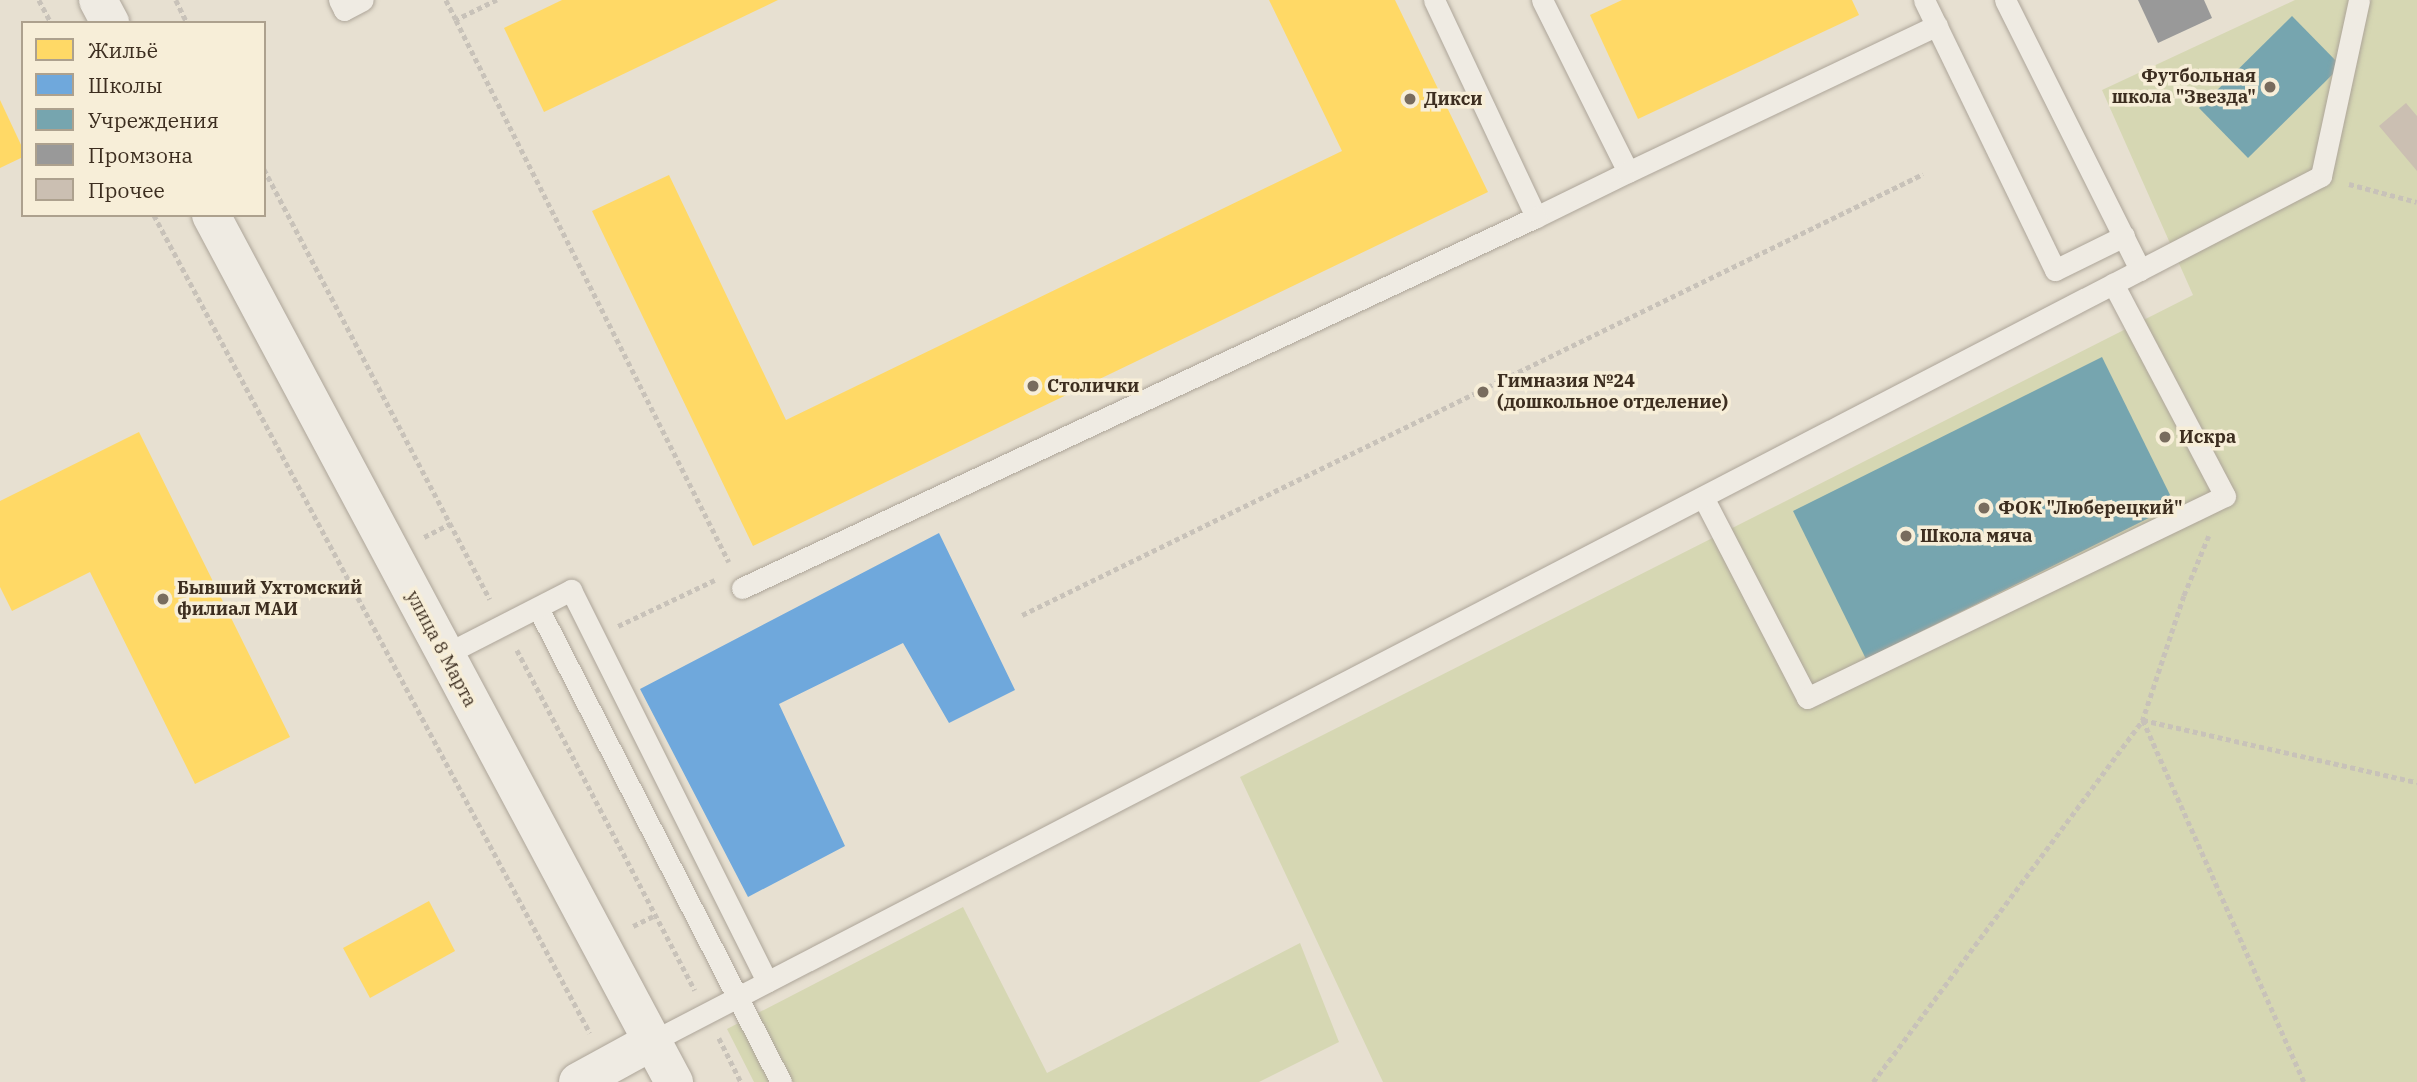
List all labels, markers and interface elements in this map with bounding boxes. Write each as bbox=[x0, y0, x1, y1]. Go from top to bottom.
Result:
legend bbox=[21, 21, 266, 217]
text: Жильё bbox=[88, 36, 158, 64]
place label: Футбольная школа "Звезда" bbox=[2112, 66, 2256, 108]
text: Школы bbox=[88, 71, 163, 99]
marker: Футбольная школа "Звезда" bbox=[2262, 79, 2278, 95]
place label: Дикси bbox=[1424, 88, 1483, 110]
marker: Дикси bbox=[1402, 91, 1418, 107]
text: Учреждения bbox=[88, 106, 219, 134]
text: Промзона bbox=[88, 141, 193, 169]
text: Прочее bbox=[88, 176, 165, 204]
place label: Гимназия №24 (дошкольное отделение) bbox=[1497, 371, 1728, 414]
place label: Столички bbox=[1047, 375, 1139, 397]
marker: Столички bbox=[1025, 378, 1041, 394]
marker: Гимназия №24 (дошкольное отделение) bbox=[1475, 384, 1491, 400]
place label: Искра bbox=[2179, 426, 2236, 448]
marker: Искра bbox=[2157, 429, 2173, 445]
place label: ФОК "Люберецкий" bbox=[1998, 497, 2183, 519]
marker: ФОК "Люберецкий" bbox=[1976, 500, 1992, 516]
place label: Школа мяча bbox=[1920, 525, 2033, 547]
marker: Школа мяча bbox=[1898, 528, 1914, 544]
place label: Бывший Ухтомский филиал МАИ bbox=[177, 578, 362, 620]
street label: улица 8 Марта bbox=[401, 587, 481, 711]
marker: Бывший Ухтомский филиал МАИ bbox=[155, 591, 171, 607]

